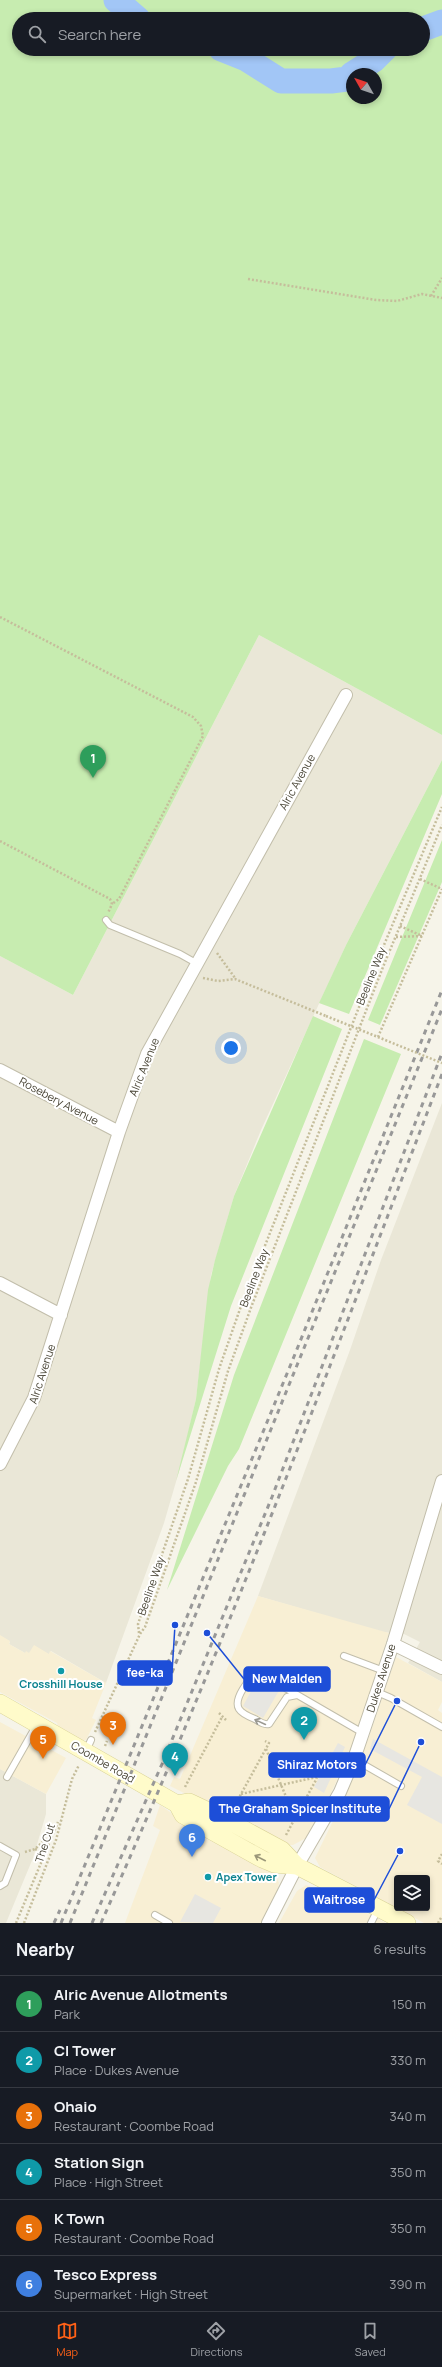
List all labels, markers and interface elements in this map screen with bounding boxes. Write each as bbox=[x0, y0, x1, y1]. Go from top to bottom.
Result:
search box bbox=[12, 12, 430, 56]
icon: search bbox=[26, 23, 48, 45]
text: Search here bbox=[58, 24, 141, 45]
north arrow bbox=[346, 68, 382, 104]
pin: 1 bbox=[80, 745, 106, 778]
street label: Alric Avenue bbox=[275, 751, 318, 813]
street label: Beeline Way bbox=[352, 944, 389, 1007]
street label: Alric Avenue bbox=[125, 1035, 162, 1098]
your location bbox=[221, 1038, 241, 1058]
street label: Rosebery Avenue bbox=[17, 1073, 102, 1128]
street label: Beeline Way bbox=[236, 1246, 272, 1309]
street label: Alric Avenue bbox=[25, 1341, 58, 1406]
street label: Beeline Way bbox=[133, 1554, 168, 1617]
street label: Dukes Avenue bbox=[362, 1641, 399, 1714]
callout: fee-ka bbox=[118, 1661, 172, 1685]
text: fee-ka bbox=[126, 1664, 164, 1681]
marker: Crosshill House bbox=[56, 1666, 66, 1676]
callout: New Malden bbox=[244, 1667, 330, 1691]
text: New Malden bbox=[252, 1670, 322, 1687]
place label: Crosshill House bbox=[19, 1676, 103, 1691]
pin: 2 bbox=[291, 1707, 317, 1740]
pin: 3 bbox=[100, 1712, 126, 1745]
one-way arrow bbox=[255, 1718, 267, 1725]
pin: 5 bbox=[30, 1726, 56, 1759]
street label: Coombe Road bbox=[69, 1737, 138, 1786]
pin: 4 bbox=[162, 1743, 188, 1776]
callout: Shiraz Motors bbox=[269, 1753, 365, 1777]
text: Shiraz Motors bbox=[277, 1756, 358, 1773]
callout: The Graham Spicer Institute bbox=[210, 1797, 389, 1821]
text: The Graham Spicer Institute bbox=[219, 1800, 381, 1817]
street label: The Cut bbox=[31, 1821, 58, 1864]
pin: 6 bbox=[179, 1824, 205, 1857]
one-way arrow bbox=[254, 1853, 266, 1861]
place label: Apex Tower bbox=[216, 1869, 277, 1884]
marker: Apex Tower bbox=[203, 1872, 213, 1882]
map controls bbox=[394, 1875, 430, 1911]
button: layers bbox=[394, 1875, 430, 1911]
callout: Waitrose bbox=[305, 1888, 374, 1912]
text: Waitrose bbox=[313, 1891, 365, 1908]
text: Nearby bbox=[16, 1938, 74, 1961]
text: 6 results bbox=[374, 1940, 426, 1958]
text: Alric Avenue Allotments bbox=[54, 1984, 228, 2005]
text: 1 bbox=[26, 1995, 32, 2013]
text: 150 m bbox=[392, 1995, 426, 2013]
text: Park bbox=[54, 2005, 80, 2023]
text: CI Tower bbox=[54, 2040, 116, 2061]
text: 2 bbox=[25, 2051, 33, 2069]
text: 330 m bbox=[390, 2051, 426, 2069]
text: Place · Dukes Avenue bbox=[54, 2061, 179, 2079]
text: Ohaio bbox=[54, 2096, 97, 2117]
text: 3 bbox=[25, 2107, 33, 2125]
text: 340 m bbox=[390, 2107, 426, 2125]
text: Restaurant · Coombe Road bbox=[54, 2117, 214, 2135]
text: Station Sign bbox=[54, 2152, 144, 2173]
text: 4 bbox=[25, 2163, 33, 2181]
text: 350 m bbox=[390, 2163, 426, 2181]
text: Place · High Street bbox=[54, 2173, 163, 2191]
text: K Town bbox=[54, 2208, 105, 2229]
text: 5 bbox=[25, 2219, 33, 2237]
text: 350 m bbox=[390, 2219, 426, 2237]
text: Restaurant · Coombe Road bbox=[54, 2229, 214, 2247]
text: Tesco Express bbox=[54, 2264, 157, 2285]
text: 6 bbox=[25, 2275, 33, 2293]
text: 390 m bbox=[389, 2275, 426, 2293]
text: Supermarket · High Street bbox=[54, 2285, 208, 2303]
tab: Map bbox=[56, 2320, 78, 2359]
tab: Directions bbox=[190, 2320, 243, 2359]
tab: Saved bbox=[355, 2320, 386, 2359]

